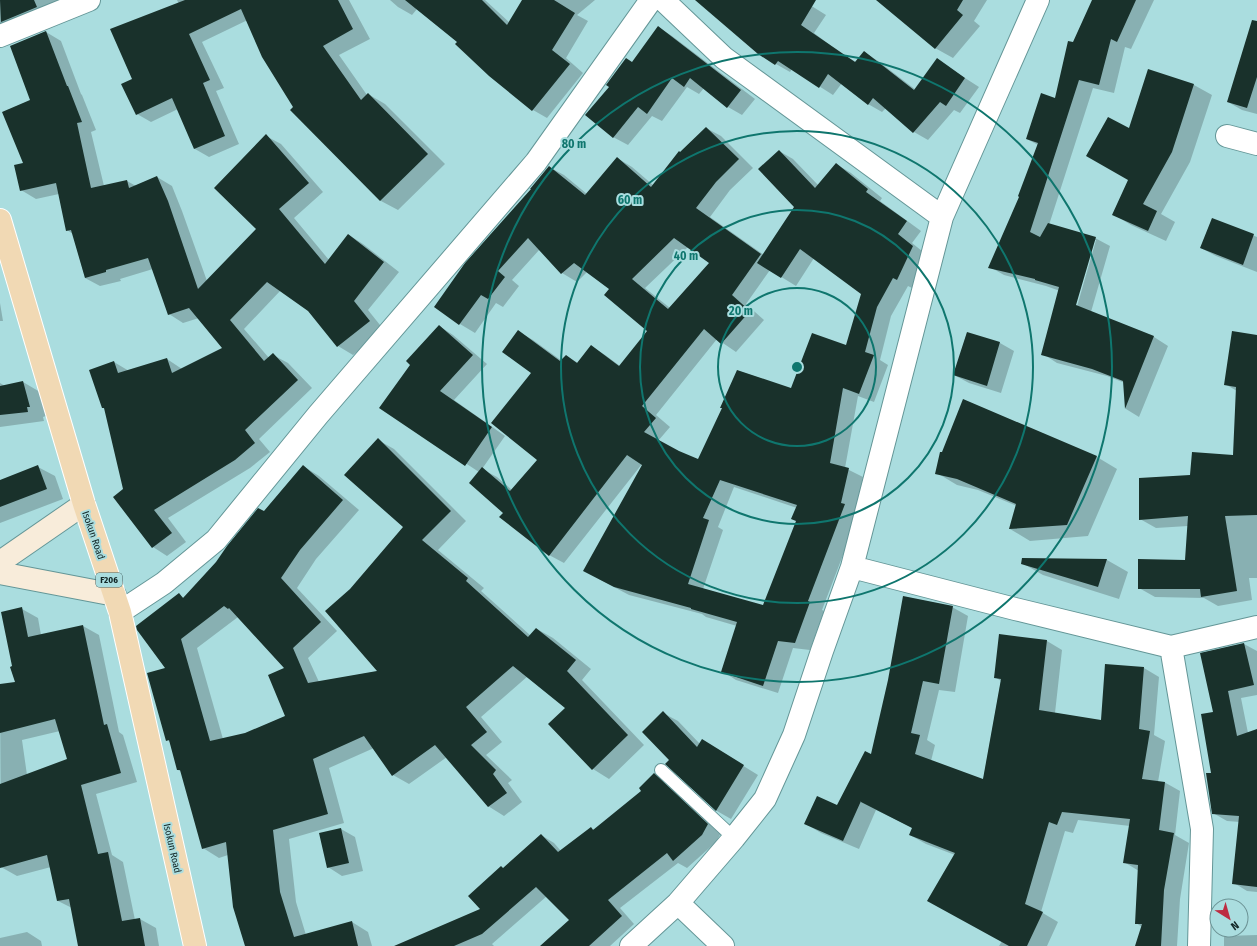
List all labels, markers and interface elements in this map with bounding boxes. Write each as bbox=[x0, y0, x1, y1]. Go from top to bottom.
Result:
text: 80 m bbox=[562, 137, 586, 151]
text: 60 m bbox=[618, 193, 642, 207]
text: 40 m bbox=[674, 249, 698, 263]
text: 20 m bbox=[728, 304, 753, 318]
centre of rings bbox=[790, 360, 804, 374]
street label: Isokun Road bbox=[79, 510, 107, 561]
road number: F206 bbox=[96, 573, 122, 587]
street label: Isokun Road bbox=[161, 822, 184, 874]
north arrow bbox=[1209, 898, 1249, 938]
text: N bbox=[1228, 918, 1241, 933]

